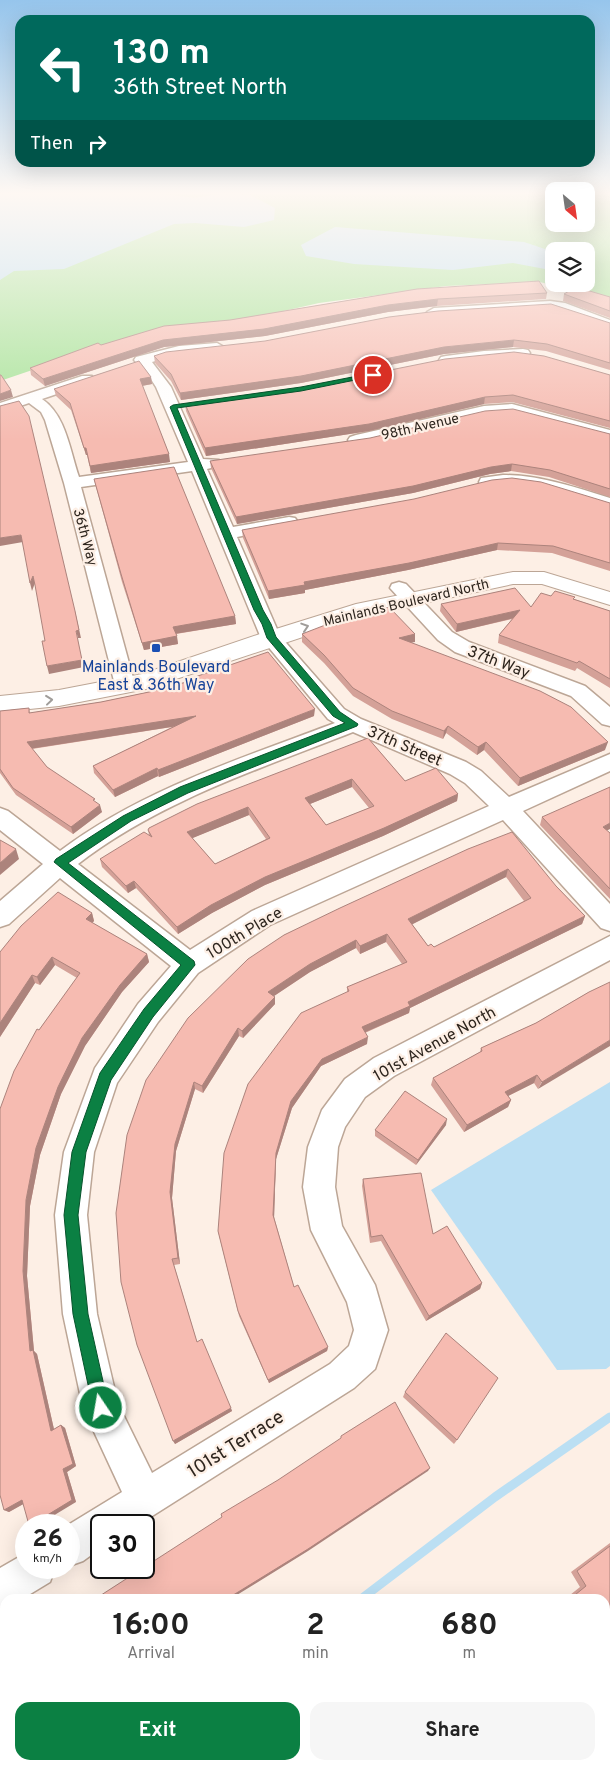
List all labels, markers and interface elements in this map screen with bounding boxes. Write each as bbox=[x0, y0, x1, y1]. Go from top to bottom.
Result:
text: 130 m bbox=[113, 32, 210, 76]
icon: left bbox=[30, 35, 95, 100]
text: 36th Street North bbox=[113, 75, 287, 102]
icon: right bbox=[83, 130, 111, 158]
text: Then bbox=[30, 132, 73, 156]
north arrow bbox=[545, 182, 595, 232]
map controls bbox=[545, 182, 595, 292]
button: layers bbox=[545, 242, 595, 292]
pin bbox=[352, 354, 394, 396]
icon: arrive bbox=[359, 361, 387, 389]
street label: 98th Avenue bbox=[380, 410, 461, 445]
street label: 36th Way bbox=[69, 507, 100, 568]
street label: Mainlands Boulevard North bbox=[322, 576, 491, 631]
one-way arrow bbox=[301, 623, 309, 633]
marker: Mainlands Boulevard East & 36th Way bbox=[150, 642, 162, 654]
street label: 37th Way bbox=[464, 642, 532, 684]
place label: Mainlands Boulevard East & 36th Way bbox=[82, 658, 230, 696]
one-way arrow bbox=[45, 694, 53, 705]
street label: 37th Street bbox=[364, 722, 445, 772]
street label: 100th Place bbox=[204, 903, 286, 964]
street label: 101st Avenue North bbox=[370, 1003, 500, 1087]
position arrow bbox=[74, 1381, 126, 1433]
street label: 101st Terrace bbox=[183, 1405, 289, 1484]
speed limit sign: 30 bbox=[90, 1514, 155, 1579]
text: 26 bbox=[32, 1524, 63, 1556]
text: km/h bbox=[33, 1551, 62, 1567]
text: 16:00 bbox=[112, 1608, 190, 1645]
text: 2 bbox=[306, 1608, 325, 1645]
text: 680 bbox=[441, 1608, 498, 1645]
text: Arrival bbox=[127, 1644, 175, 1664]
text: min bbox=[302, 1644, 329, 1664]
text: m bbox=[463, 1644, 476, 1664]
button: Exit bbox=[15, 1702, 300, 1760]
button: Share bbox=[310, 1702, 595, 1760]

